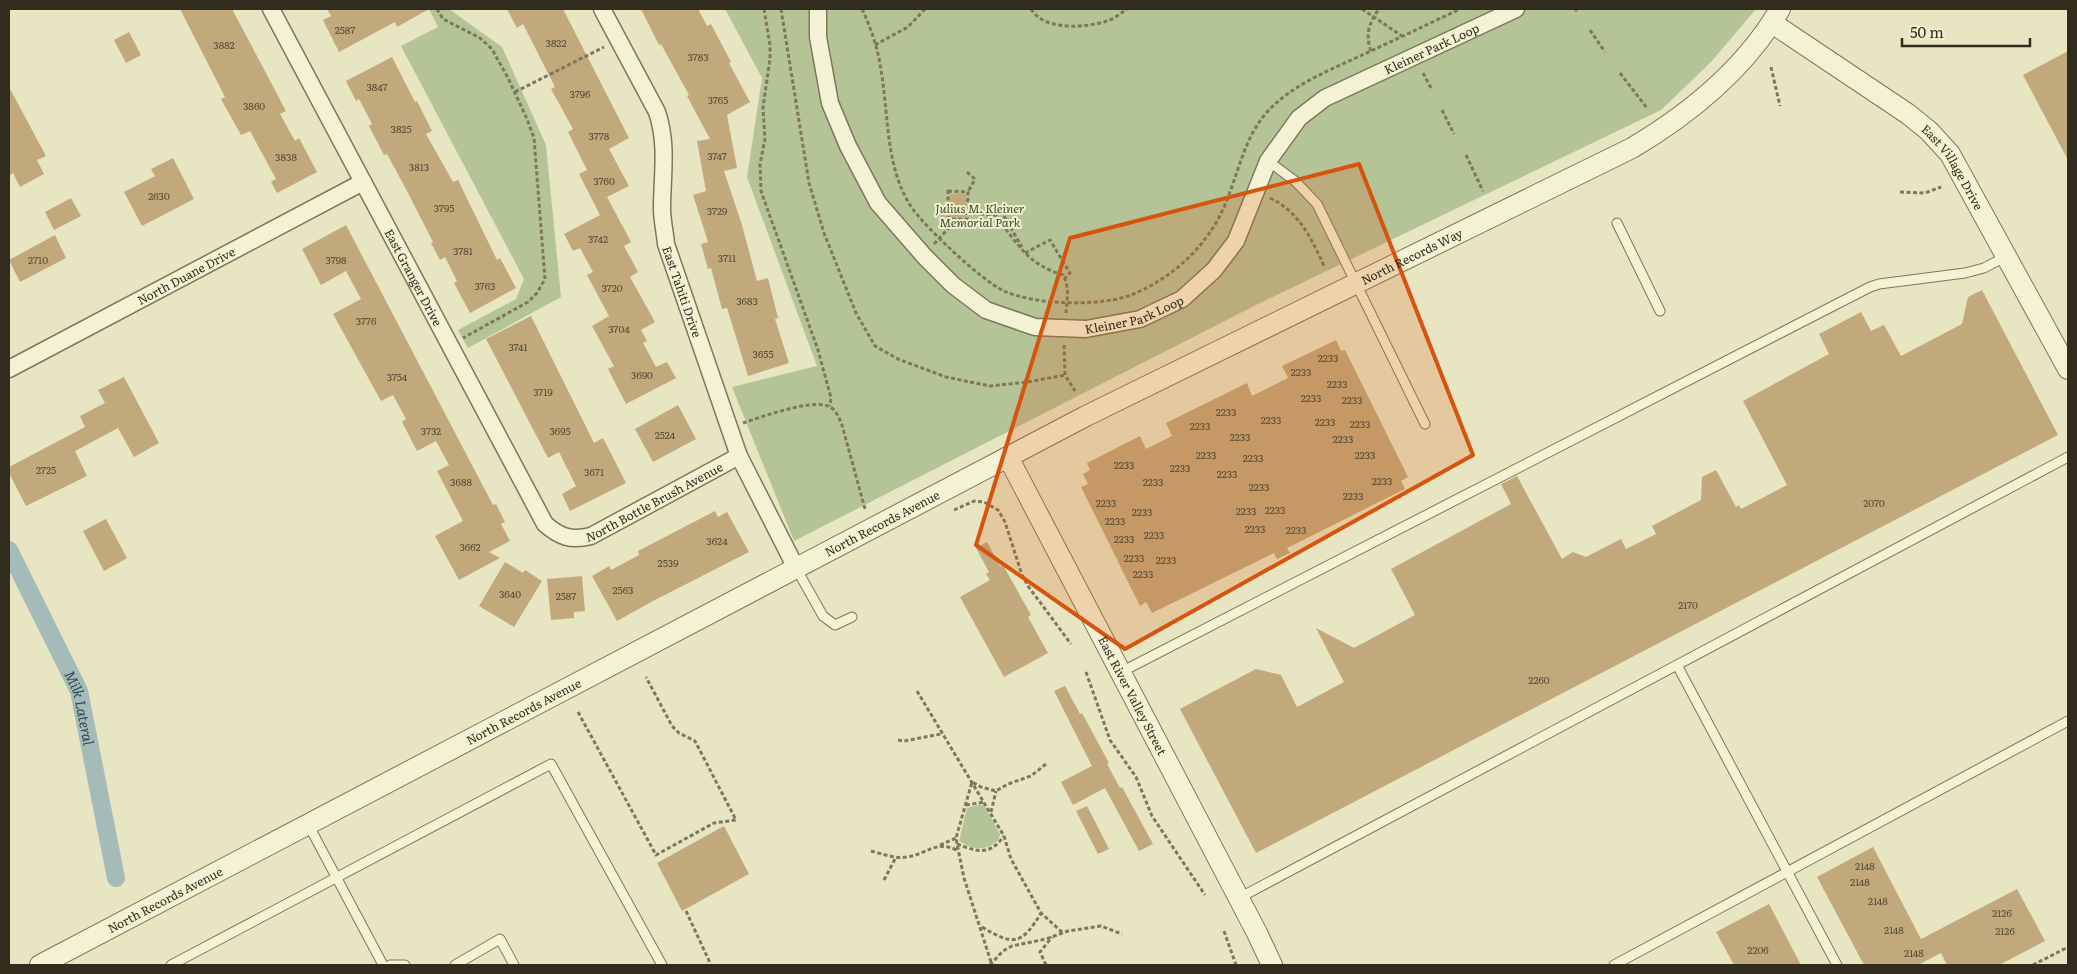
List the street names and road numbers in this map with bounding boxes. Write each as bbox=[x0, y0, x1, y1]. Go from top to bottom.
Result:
street label: Kleiner Park Loop bbox=[1381, 18, 1482, 78]
street label: East Village Drive bbox=[1918, 120, 1988, 213]
street label: North Records Way bbox=[1358, 224, 1465, 289]
street label: East Granger Drive bbox=[381, 226, 447, 329]
street label: North Duane Drive bbox=[134, 242, 238, 309]
street label: East Tahiti Drive bbox=[658, 243, 706, 340]
street label: Kleiner Park Loop bbox=[1083, 291, 1186, 338]
street label: North Bottle Brush Avenue bbox=[584, 458, 726, 546]
street label: North Records Avenue bbox=[821, 485, 943, 561]
street label: East River Valley Street bbox=[1094, 633, 1171, 758]
street label: North Records Avenue bbox=[463, 674, 584, 749]
street label: North Records Avenue bbox=[104, 862, 226, 937]

